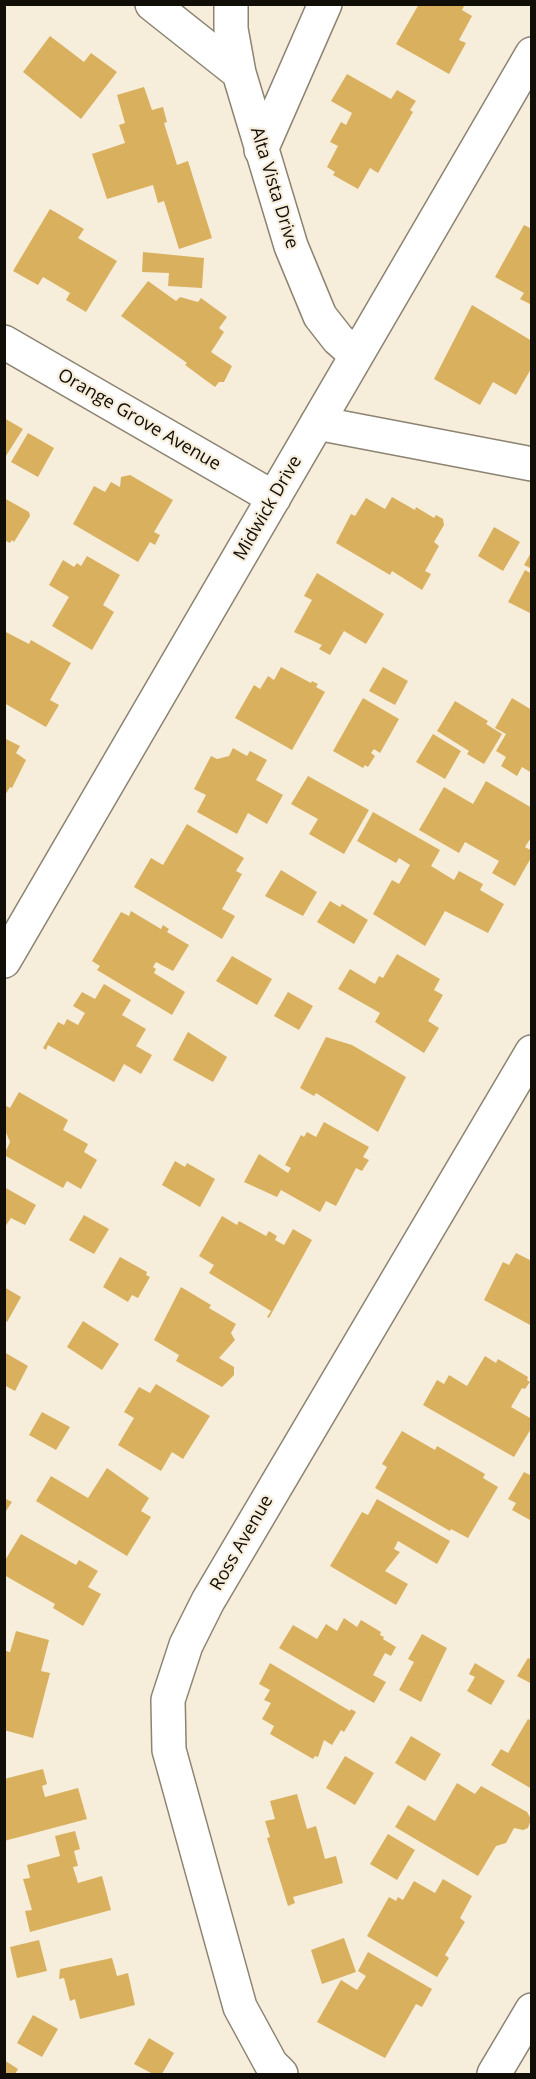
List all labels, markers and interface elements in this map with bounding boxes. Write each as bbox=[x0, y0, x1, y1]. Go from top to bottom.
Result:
street label: Alta Vista Drive bbox=[245, 125, 303, 251]
street label: Orange Grove Avenue bbox=[54, 364, 224, 476]
street label: Midwick Drive bbox=[229, 452, 307, 564]
street label: Ross Avenue bbox=[206, 1492, 278, 1594]

